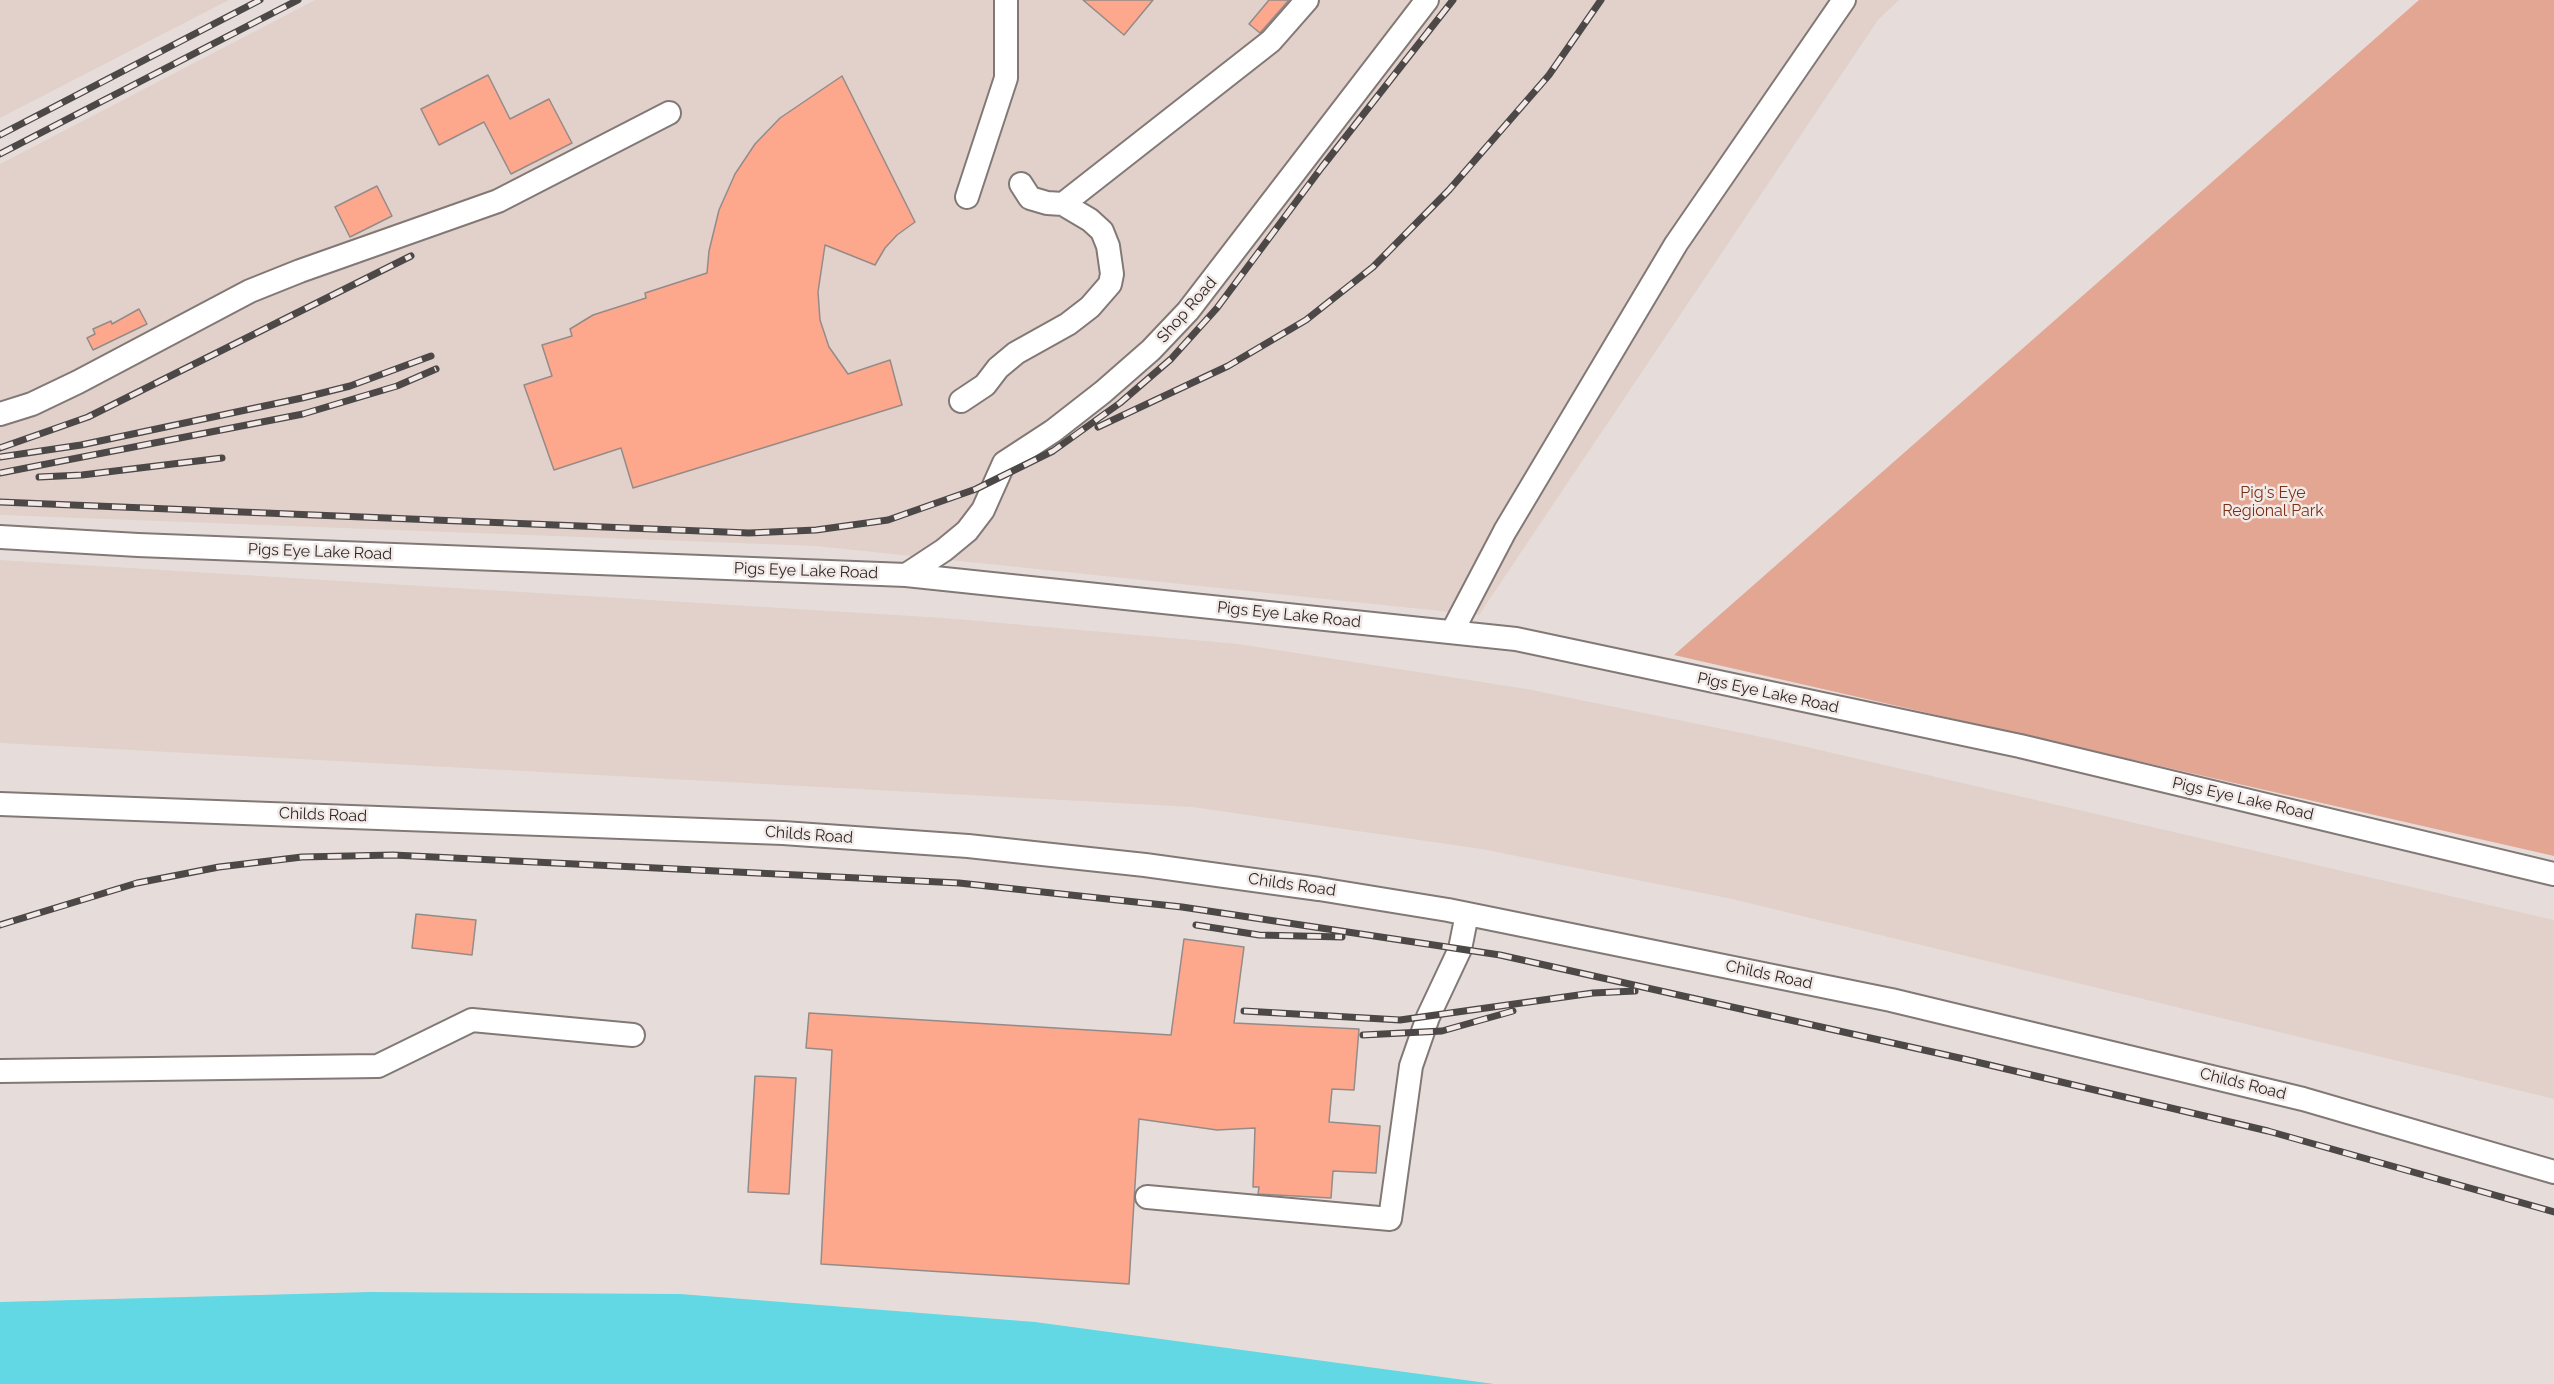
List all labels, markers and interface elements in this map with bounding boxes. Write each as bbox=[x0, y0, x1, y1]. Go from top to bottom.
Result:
street label: Shop Road bbox=[1153, 273, 1221, 347]
park label: Pig's Eye Regional Park bbox=[2222, 483, 2324, 521]
street label: Pigs Eye Lake Road bbox=[248, 540, 392, 564]
street label: Pigs Eye Lake Road bbox=[734, 559, 878, 583]
street label: Pigs Eye Lake Road bbox=[1216, 598, 1362, 632]
street label: Pigs Eye Lake Road bbox=[1695, 669, 1841, 717]
street label: Pigs Eye Lake Road bbox=[2171, 773, 2315, 825]
street label: Childs Road bbox=[279, 804, 367, 826]
street label: Childs Road bbox=[764, 822, 854, 848]
street label: Childs Road bbox=[1247, 869, 1337, 901]
street label: Childs Road bbox=[1724, 956, 1814, 994]
street label: Childs Road bbox=[2198, 1064, 2288, 1104]

